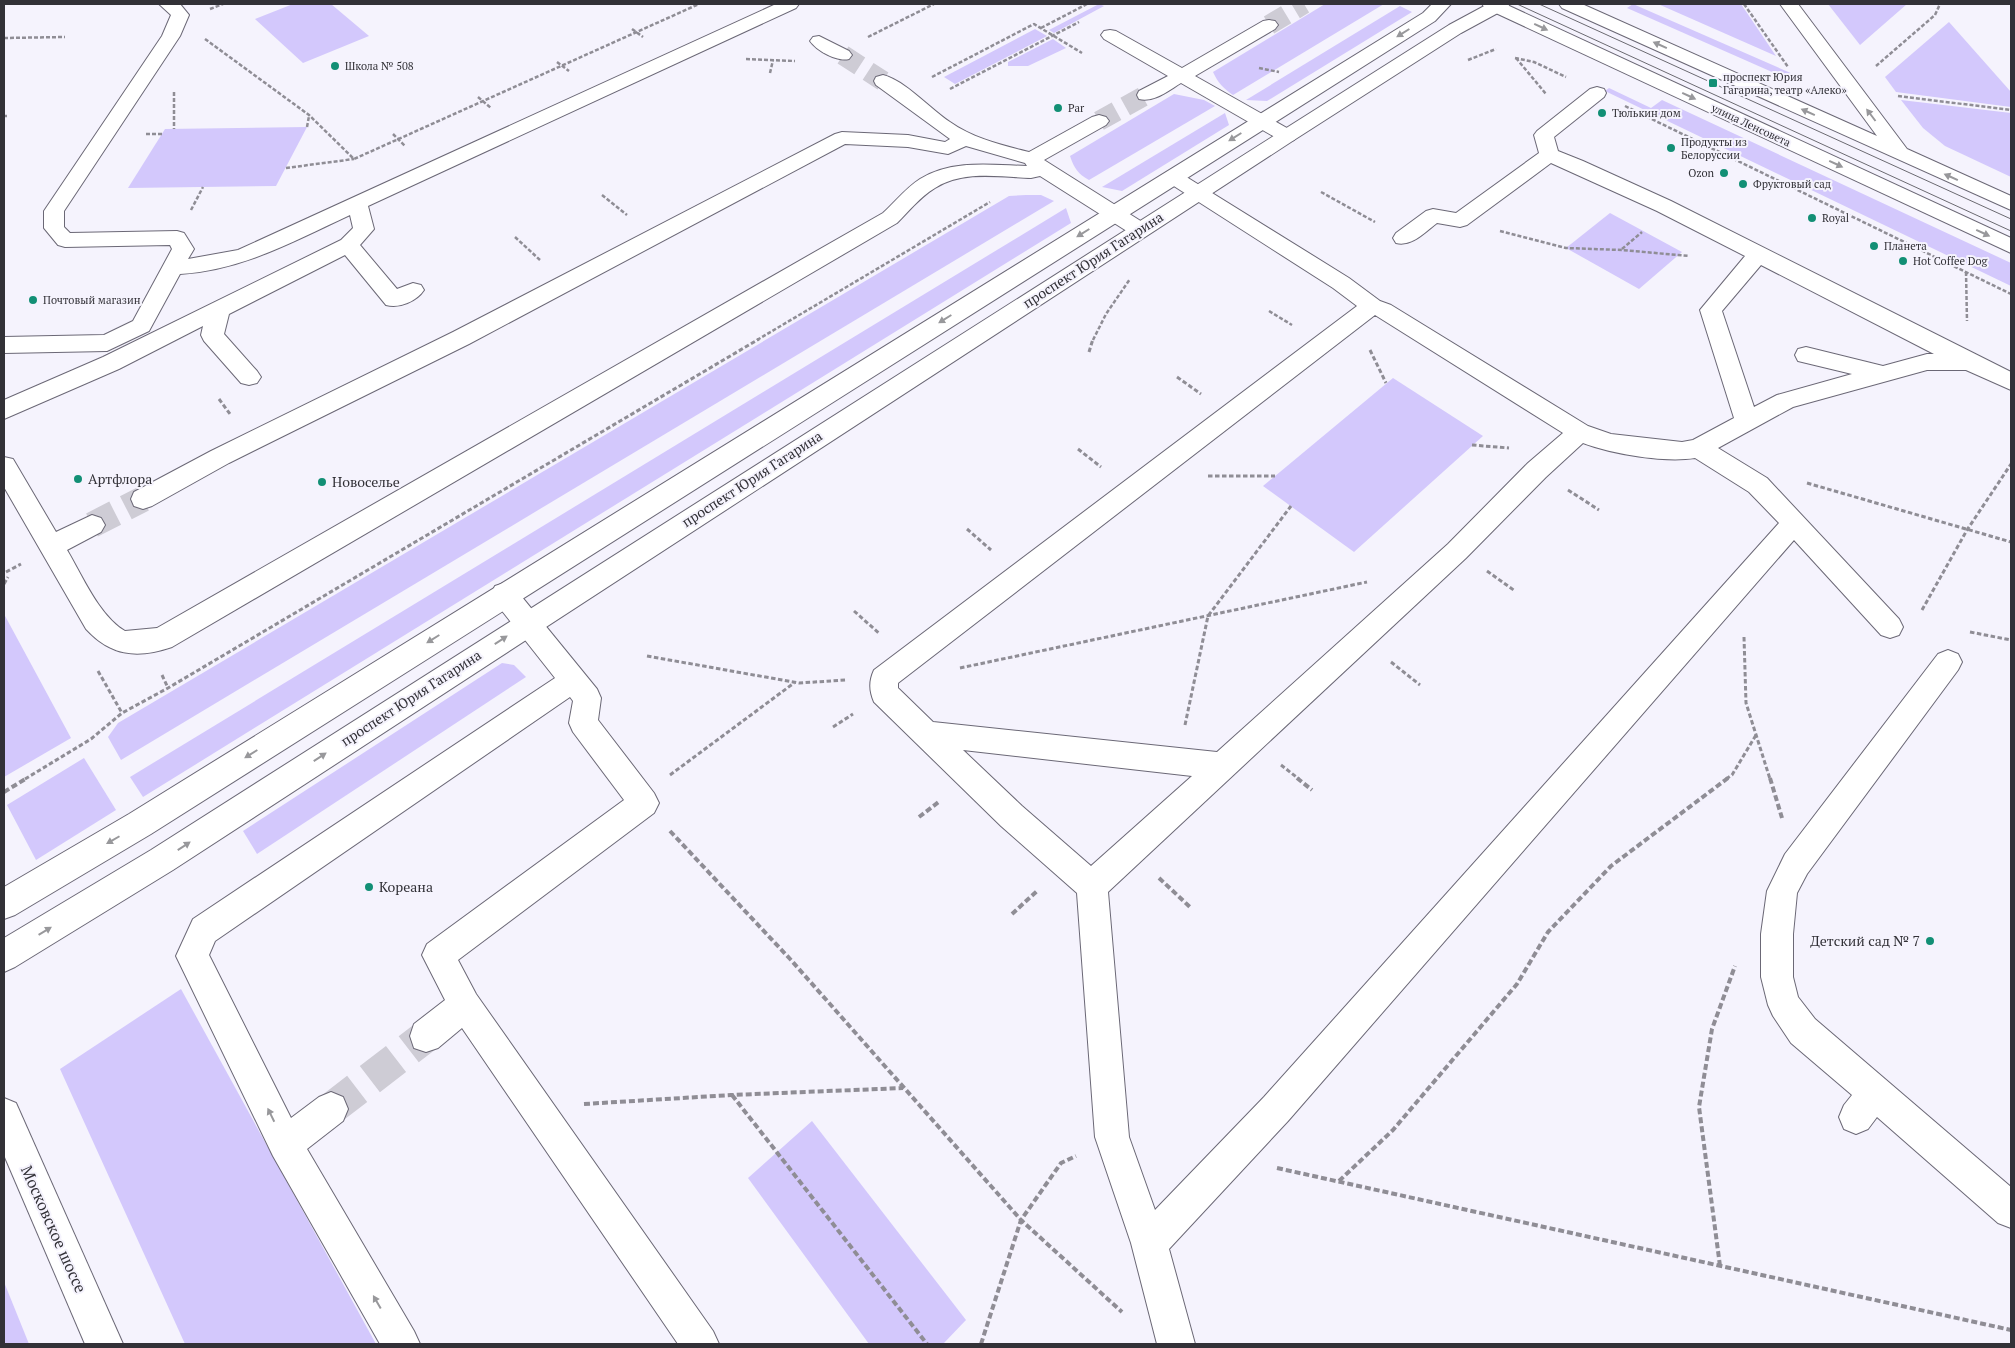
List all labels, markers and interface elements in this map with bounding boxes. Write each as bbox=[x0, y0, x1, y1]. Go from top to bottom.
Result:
one-way arrow bbox=[1534, 23, 1548, 31]
one-way arrow bbox=[1396, 28, 1409, 37]
one-way arrow bbox=[1653, 41, 1667, 49]
place label: Школа № 508 bbox=[345, 59, 414, 73]
marker: Школа № 508 bbox=[329, 60, 341, 72]
place label: проспект Юрия Гагарина, театр «Алеко» bbox=[1723, 70, 1847, 97]
marker: проспект Юрия Гагарина, театр «Алеко» bbox=[1707, 77, 1719, 89]
one-way arrow bbox=[1681, 91, 1696, 100]
street label: улица Ленсовета bbox=[1708, 100, 1793, 150]
place label: Par bbox=[1068, 101, 1085, 115]
marker: Par bbox=[1052, 102, 1064, 114]
place label: Тюлькин дом bbox=[1612, 106, 1681, 120]
marker: Тюлькин дом bbox=[1596, 107, 1608, 119]
one-way arrow bbox=[1801, 108, 1815, 116]
one-way arrow bbox=[1866, 108, 1876, 122]
one-way arrow bbox=[1229, 133, 1242, 142]
place label: Продукты из Белоруссии bbox=[1681, 135, 1747, 162]
marker: Продукты из Белоруссии bbox=[1665, 142, 1677, 154]
one-way arrow bbox=[1829, 160, 1843, 168]
place label: Ozon bbox=[1688, 166, 1714, 180]
marker: Ozon bbox=[1718, 167, 1730, 179]
one-way arrow bbox=[1944, 172, 1958, 180]
place label: Фруктовый сад bbox=[1753, 177, 1831, 191]
marker: Фруктовый сад bbox=[1737, 178, 1749, 190]
street label: проспект Юрия Гагарина bbox=[1019, 207, 1167, 312]
place label: Royal bbox=[1822, 211, 1849, 225]
marker: Royal bbox=[1806, 212, 1818, 224]
one-way arrow bbox=[1076, 228, 1089, 238]
one-way arrow bbox=[1976, 229, 1990, 237]
place label: Планета bbox=[1884, 239, 1927, 253]
marker: Планета bbox=[1868, 240, 1880, 252]
place label: Hot Coffee Dog bbox=[1913, 254, 1988, 268]
marker: Hot Coffee Dog bbox=[1897, 255, 1909, 267]
place label: Почтовый магазин bbox=[43, 293, 141, 307]
marker: Почтовый магазин bbox=[27, 294, 39, 306]
one-way arrow bbox=[938, 314, 952, 324]
street label: проспект Юрия Гагарина bbox=[678, 426, 826, 531]
place label: Артфлора bbox=[88, 469, 152, 488]
place label: Новоселье bbox=[332, 472, 400, 491]
marker: Артфлора bbox=[72, 473, 84, 485]
marker: Новоселье bbox=[316, 476, 328, 488]
one-way arrow bbox=[426, 634, 439, 644]
one-way arrow bbox=[494, 636, 507, 645]
street label: проспект Юрия Гагарина bbox=[337, 645, 485, 750]
one-way arrow bbox=[244, 749, 257, 758]
one-way arrow bbox=[314, 752, 327, 762]
one-way arrow bbox=[107, 835, 120, 844]
one-way arrow bbox=[177, 841, 191, 850]
place label: Кореана bbox=[379, 877, 433, 896]
marker: Кореана bbox=[363, 881, 375, 893]
one-way arrow bbox=[39, 926, 52, 935]
place label: Детский сад № 7 bbox=[1810, 931, 1920, 950]
marker: Детский сад № 7 bbox=[1924, 935, 1936, 947]
one-way arrow bbox=[267, 1108, 275, 1122]
street label: Московское шоссе bbox=[16, 1162, 92, 1296]
one-way arrow bbox=[372, 1295, 381, 1309]

